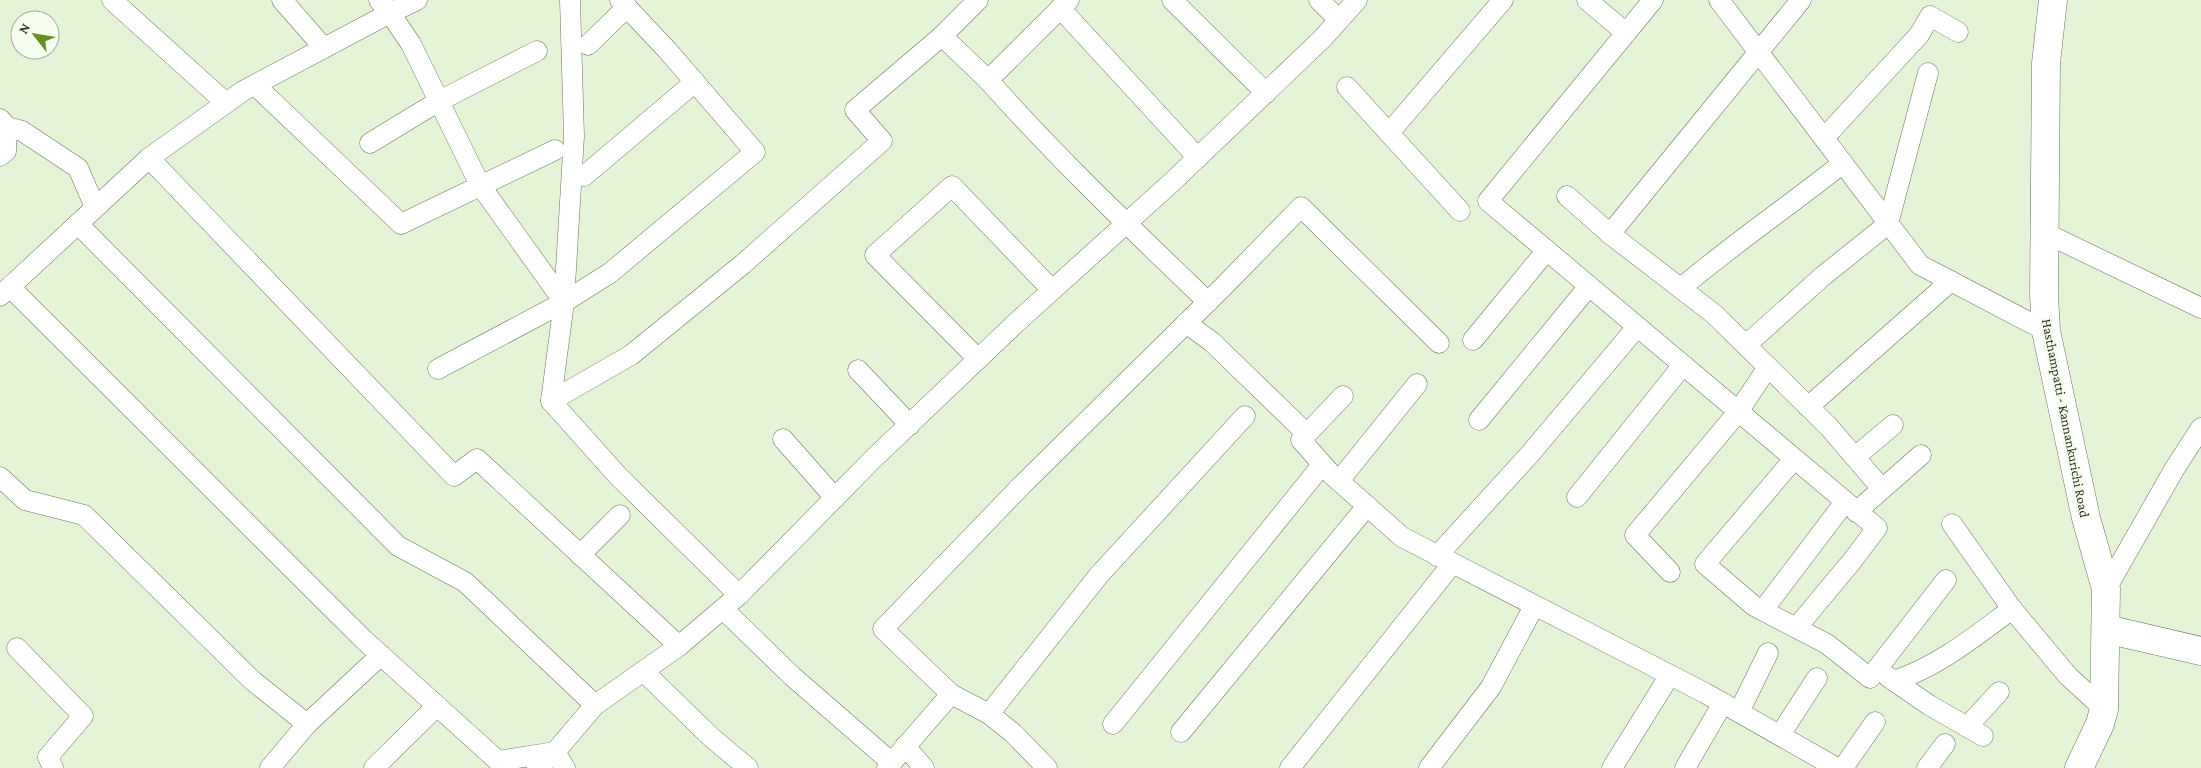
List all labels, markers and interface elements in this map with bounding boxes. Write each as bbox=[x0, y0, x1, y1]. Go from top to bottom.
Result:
north arrow bbox=[10, 10, 60, 60]
text: N bbox=[15, 20, 33, 37]
street label: Hasthampatti - Kannankurichi Road bbox=[2039, 317, 2093, 519]

